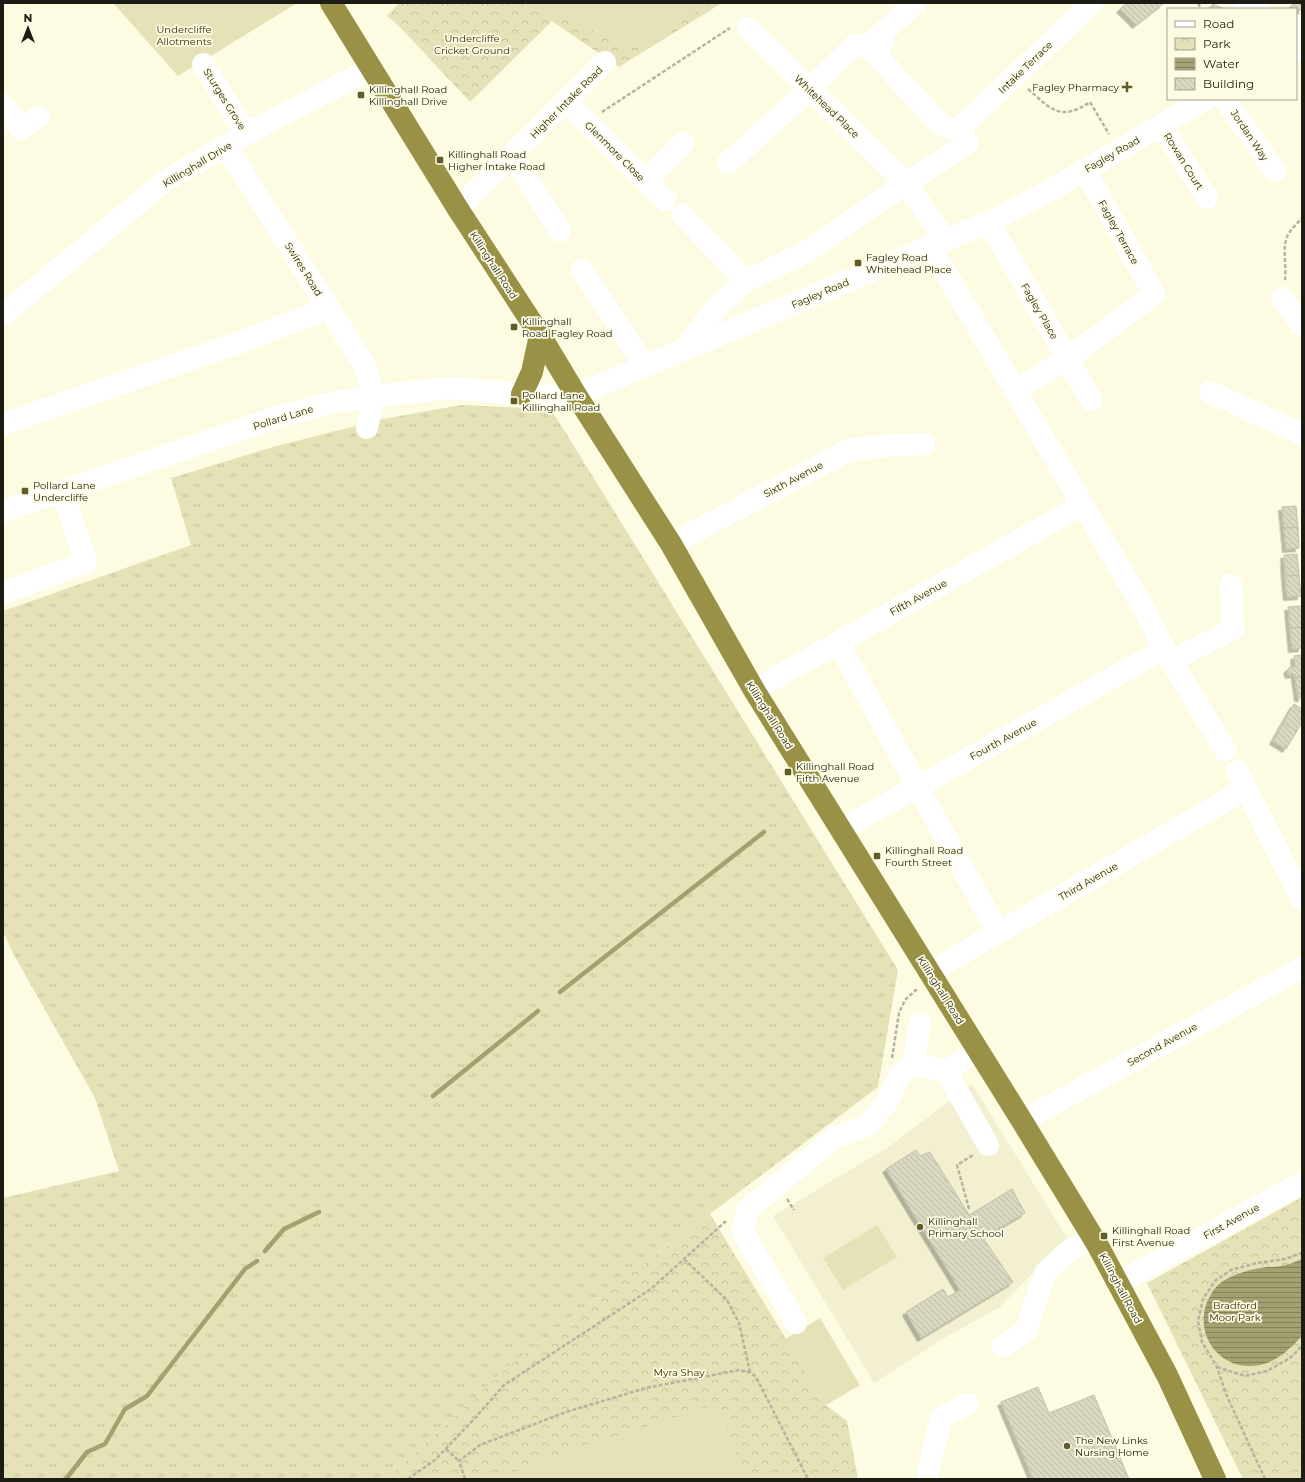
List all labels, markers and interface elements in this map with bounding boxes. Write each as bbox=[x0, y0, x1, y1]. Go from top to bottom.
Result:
north arrow bbox=[8, 8, 48, 48]
legend bbox=[1167, 8, 1297, 100]
text: N bbox=[24, 11, 32, 25]
text: Road bbox=[1203, 16, 1234, 31]
park label: Undercliffe Allotments bbox=[156, 23, 212, 48]
park label: Undercliffe Cricket Ground bbox=[434, 32, 510, 57]
text: Park bbox=[1203, 36, 1231, 51]
street label: Intake Terrace bbox=[996, 38, 1055, 96]
text: Water bbox=[1203, 56, 1240, 71]
street label: Higher Intake Road bbox=[527, 63, 605, 141]
street label: Sturges Grove bbox=[200, 66, 249, 132]
street label: Whitehead Place bbox=[791, 72, 862, 141]
text: Building bbox=[1203, 76, 1254, 91]
place label: Fagley Pharmacy bbox=[1032, 81, 1120, 94]
marker: Fagley Pharmacy bbox=[1122, 82, 1132, 92]
place label: Killinghall Road Killinghall Drive bbox=[369, 83, 447, 108]
marker: Killinghall Road Killinghall Drive bbox=[356, 90, 366, 100]
street label: Jordan Way bbox=[1227, 106, 1272, 164]
street label: Glenmore Close bbox=[582, 119, 647, 184]
street label: Rowan Court bbox=[1161, 130, 1206, 192]
street label: Fagley Road bbox=[1082, 133, 1142, 175]
street label: Killinghall Drive bbox=[160, 139, 234, 190]
place label: Killinghall Road Higher Intake Road bbox=[448, 148, 545, 173]
marker: Killinghall Road Higher Intake Road bbox=[435, 155, 445, 165]
street label: Fagley Terrace bbox=[1095, 198, 1142, 267]
street label: Killinghall Road bbox=[467, 229, 520, 302]
street label: Swires Road bbox=[282, 240, 325, 299]
place label: Fagley Road Whitehead Place bbox=[866, 251, 952, 276]
marker: Fagley Road Whitehead Place bbox=[853, 258, 863, 268]
street label: Fagley Road bbox=[789, 275, 851, 312]
street label: Fagley Place bbox=[1018, 281, 1061, 342]
place label: Killinghall Road Fagley Road bbox=[522, 315, 613, 340]
marker: Killinghall Road Fagley Road bbox=[509, 322, 519, 332]
place label: Pollard Lane Killinghall Road bbox=[522, 389, 600, 414]
marker: Pollard Lane Killinghall Road bbox=[509, 396, 519, 406]
street label: Pollard Lane bbox=[251, 402, 315, 433]
street label: Sixth Avenue bbox=[761, 458, 825, 501]
place label: Pollard Lane Undercliffe bbox=[33, 479, 95, 504]
marker: Pollard Lane Undercliffe bbox=[20, 486, 30, 496]
street label: Fifth Avenue bbox=[887, 576, 949, 619]
street label: Killinghall Road bbox=[743, 679, 796, 752]
street label: Fourth Avenue bbox=[968, 716, 1039, 763]
place label: Killinghall Road Fifth Avenue bbox=[796, 760, 874, 785]
marker: Killinghall Road Fifth Avenue bbox=[783, 767, 793, 777]
place label: Killinghall Road Fourth Street bbox=[885, 844, 963, 869]
marker: Killinghall Road Fourth Street bbox=[872, 851, 882, 861]
street label: Third Avenue bbox=[1056, 859, 1120, 904]
street label: Killinghall Road bbox=[914, 954, 967, 1027]
street label: Second Avenue bbox=[1125, 1020, 1199, 1069]
street label: First Avenue bbox=[1201, 1201, 1262, 1242]
place label: Killinghall Primary School bbox=[928, 1215, 1004, 1240]
marker: Killinghall Primary School bbox=[915, 1222, 925, 1232]
place label: Killinghall Road First Avenue bbox=[1112, 1224, 1190, 1249]
marker: Killinghall Road First Avenue bbox=[1099, 1231, 1109, 1241]
street label: Killinghall Road bbox=[1096, 1251, 1145, 1326]
park label: Bradford Moor Park bbox=[1209, 1299, 1261, 1324]
park label: Myra Shay bbox=[653, 1366, 705, 1379]
place label: The New Links Nursing Home bbox=[1075, 1434, 1149, 1459]
marker: The New Links Nursing Home bbox=[1062, 1441, 1072, 1451]

